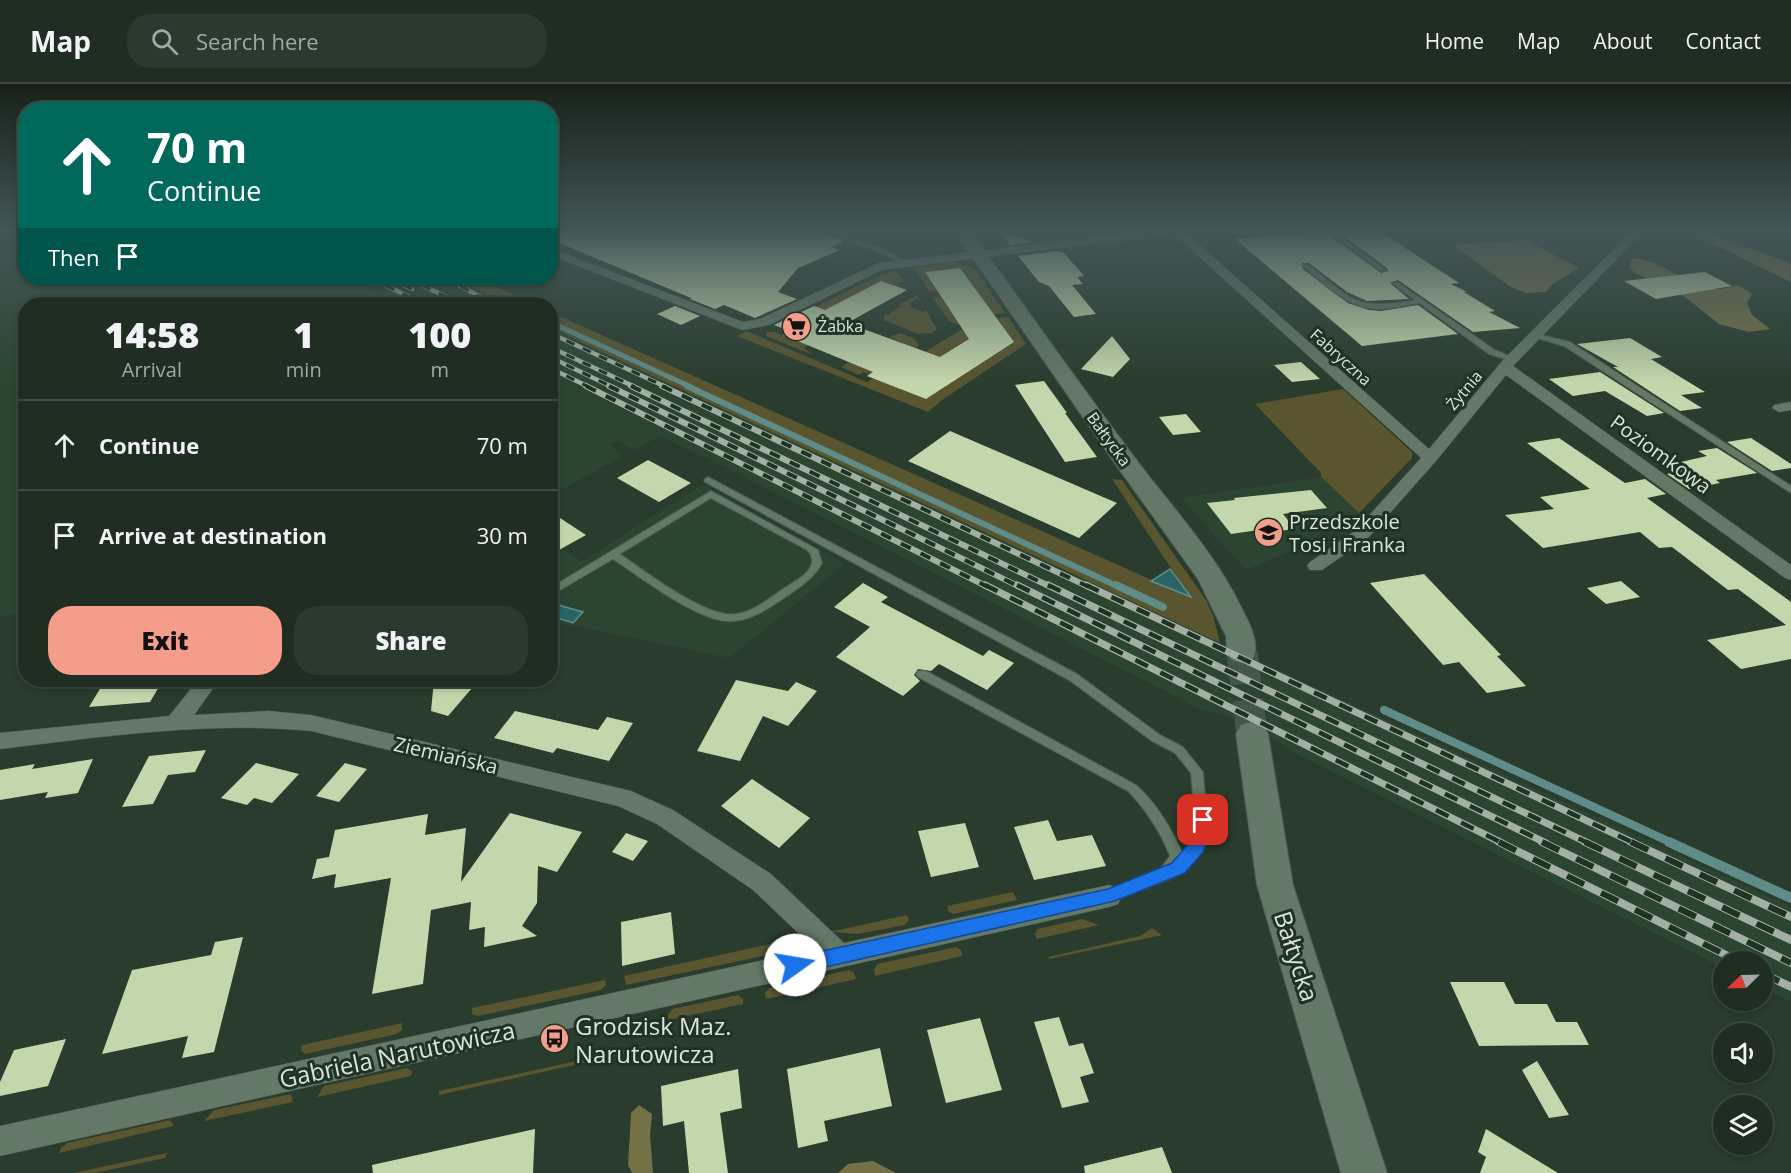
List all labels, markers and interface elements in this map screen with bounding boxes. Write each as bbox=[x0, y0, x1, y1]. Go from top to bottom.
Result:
search box bbox=[127, 14, 547, 68]
text: Map bbox=[30, 22, 91, 60]
icon: search bbox=[148, 25, 181, 58]
text: Search here bbox=[196, 26, 319, 56]
text: Home bbox=[1425, 27, 1484, 55]
text: Map bbox=[1517, 27, 1560, 55]
text: About bbox=[1593, 27, 1653, 55]
text: Contact bbox=[1686, 27, 1761, 55]
text: 70 m bbox=[147, 118, 247, 175]
icon: ahead bbox=[48, 126, 126, 204]
text: Continue bbox=[147, 172, 262, 209]
icon: arrive bbox=[111, 240, 144, 273]
text: Then bbox=[48, 242, 99, 272]
text: 14:58 bbox=[105, 310, 199, 359]
text: 1 bbox=[293, 310, 314, 359]
text: 100 bbox=[408, 310, 471, 359]
supermarket icon: Żabka bbox=[781, 310, 813, 342]
place label: Żabka bbox=[818, 315, 863, 337]
street label: Fabryczna bbox=[1306, 324, 1376, 390]
text: Arrival bbox=[122, 356, 182, 383]
text: min bbox=[286, 356, 322, 383]
text: m bbox=[431, 356, 449, 383]
street label: Żytnia bbox=[1441, 365, 1487, 415]
street label: Bałtycka bbox=[1082, 407, 1136, 471]
street label: Poziomkowa bbox=[1605, 408, 1717, 500]
icon: ahead bbox=[48, 429, 81, 462]
text: Continue bbox=[99, 430, 199, 460]
text: 70 m bbox=[477, 430, 528, 460]
place label: Przedszkole Tosi i Franka bbox=[1289, 508, 1406, 558]
school or university icon: Przedszkole Tosi i Franka bbox=[1252, 517, 1284, 549]
icon: arrive bbox=[48, 519, 81, 552]
text: Arrive at destination bbox=[99, 520, 327, 550]
text: 30 m bbox=[477, 520, 528, 550]
button: Exit bbox=[48, 606, 282, 675]
button: Share bbox=[294, 606, 528, 675]
street label: Ziemiańska bbox=[391, 730, 501, 780]
pin bbox=[1177, 794, 1228, 845]
icon: arrive bbox=[1186, 803, 1219, 836]
street label: Bałtycka bbox=[1267, 907, 1327, 1005]
position arrow bbox=[763, 933, 827, 997]
north arrow bbox=[1713, 951, 1773, 1011]
map controls bbox=[1713, 951, 1773, 1155]
place label: Grodzisk Maz. Narutowicza bbox=[575, 1009, 731, 1070]
street label: Gabriela Narutowicza bbox=[276, 1013, 518, 1095]
bus stop icon: Grodzisk Maz. Narutowicza bbox=[538, 1023, 570, 1055]
button: sound bbox=[1713, 1023, 1773, 1083]
button: layers bbox=[1713, 1095, 1773, 1155]

